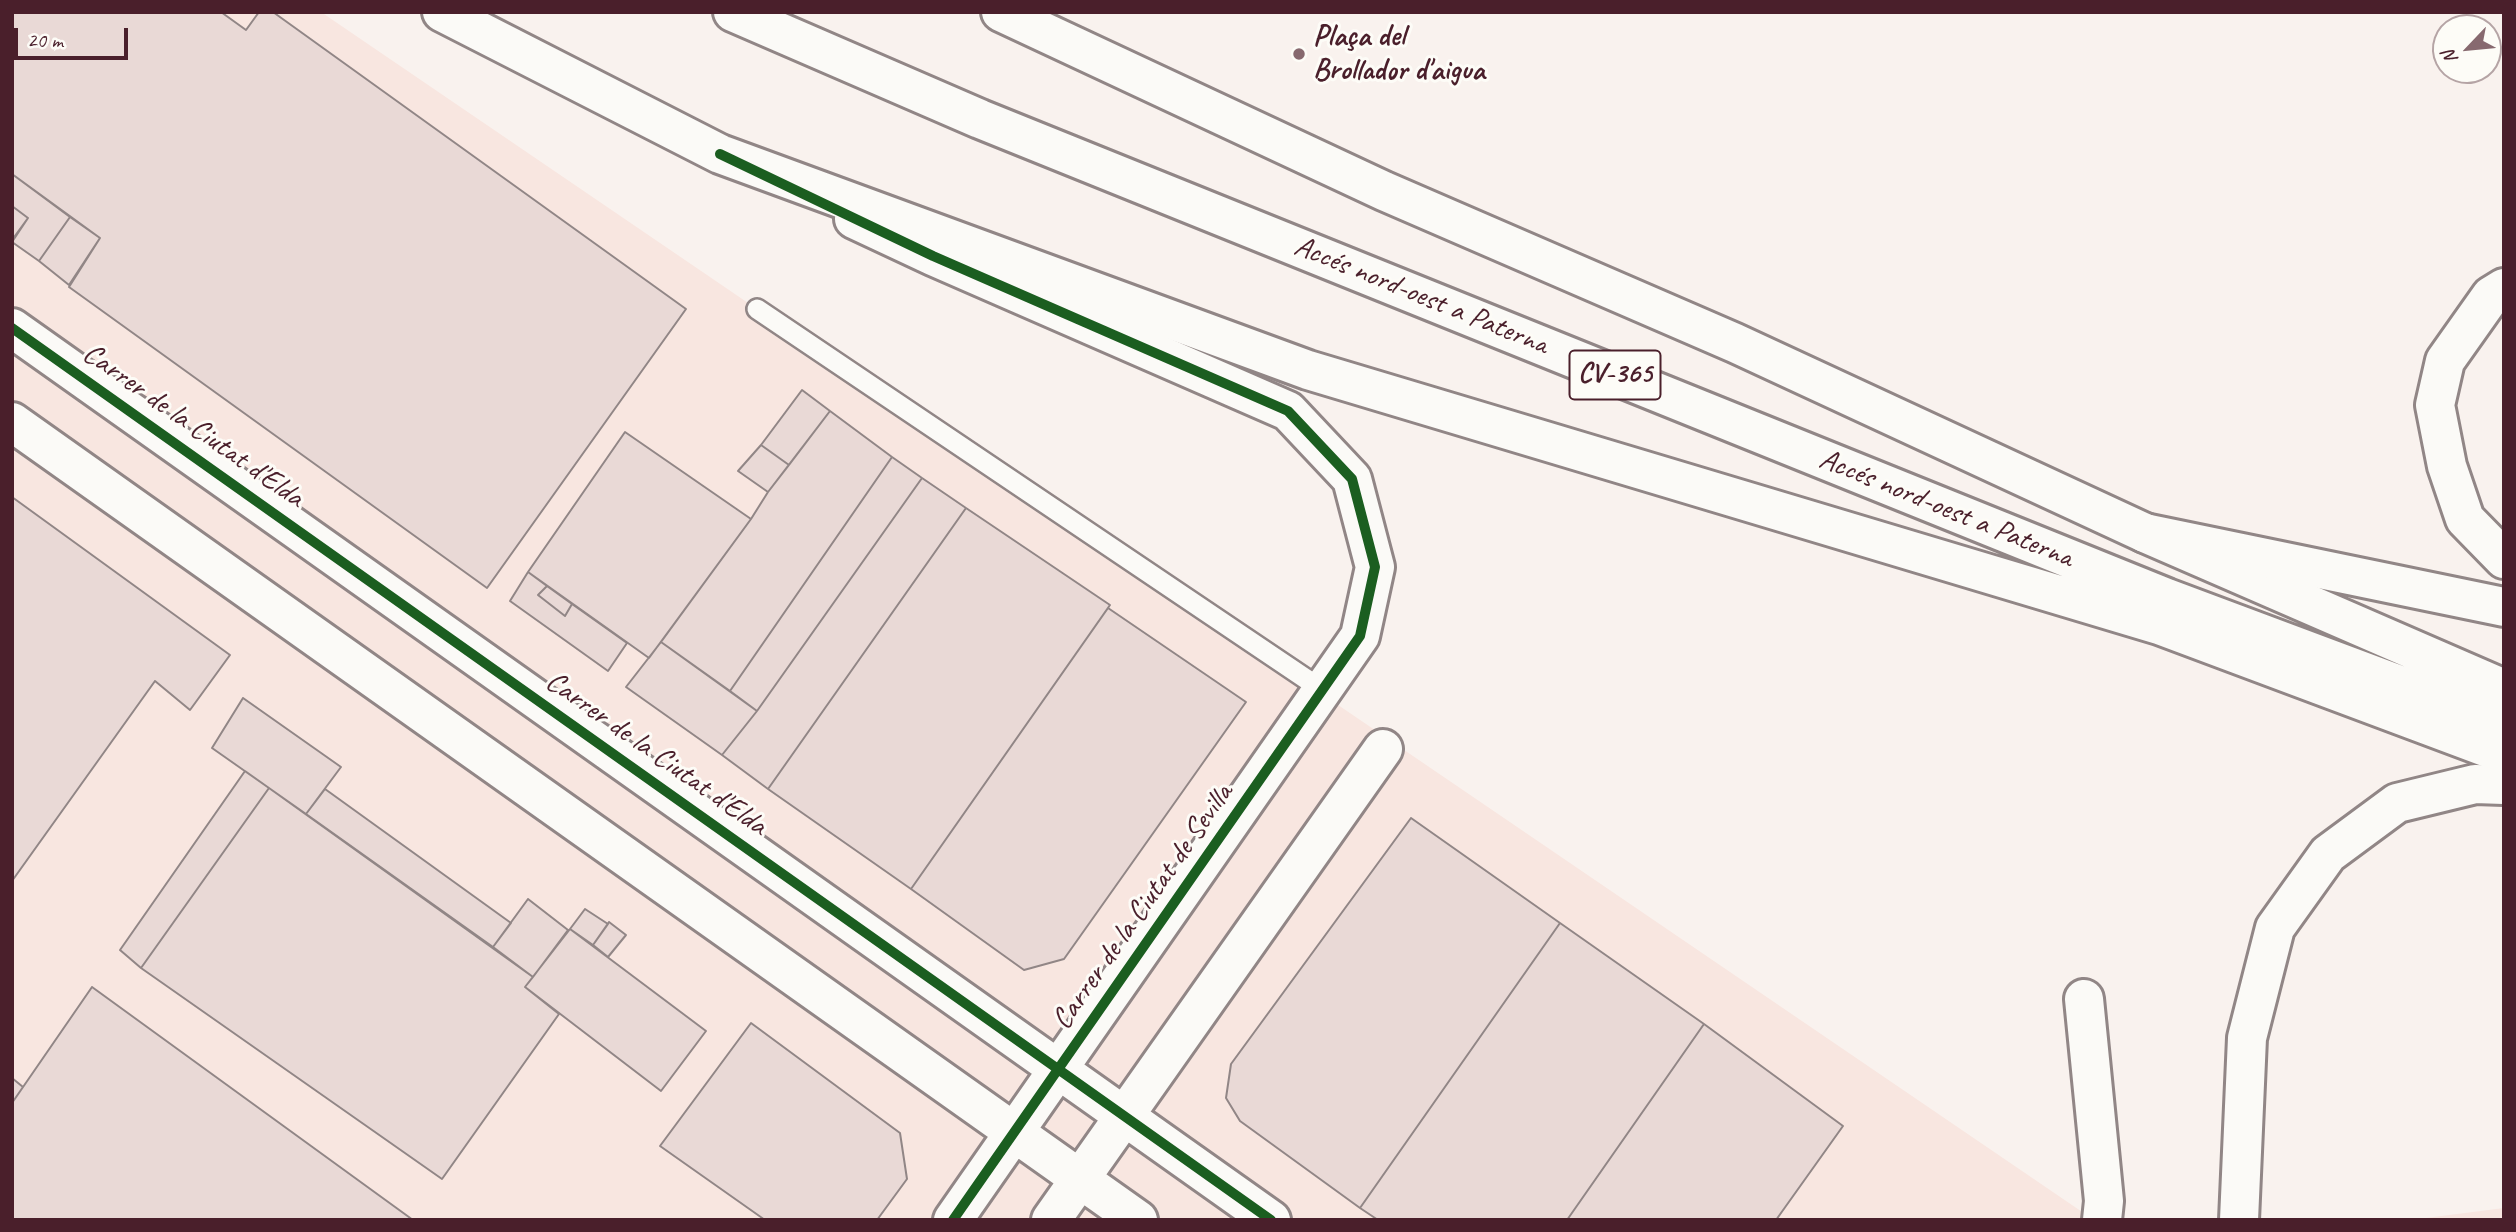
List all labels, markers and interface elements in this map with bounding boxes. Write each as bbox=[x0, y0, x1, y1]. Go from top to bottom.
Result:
scale bar bbox=[18, 14, 131, 58]
north arrow bbox=[2432, 14, 2502, 84]
place label: Plaça del Brollador d'aigua bbox=[1313, 19, 1485, 90]
text: 20 m bbox=[27, 27, 63, 53]
marker: Plaça del Brollador d'aigua bbox=[1291, 46, 1307, 62]
text: N bbox=[2437, 47, 2463, 68]
street label: Accés nord-oest a Paterna bbox=[1289, 229, 1553, 363]
street label: Carrer de la Ciutat d'Elda bbox=[75, 336, 311, 516]
road number: CV-365 bbox=[1570, 350, 1660, 400]
street label: Accés nord-oest a Paterna bbox=[1814, 442, 2078, 576]
street label: Carrer de la Ciutat d'Elda bbox=[538, 664, 774, 844]
street label: Carrer de la Ciutat de Sevilla bbox=[1045, 777, 1241, 1037]

